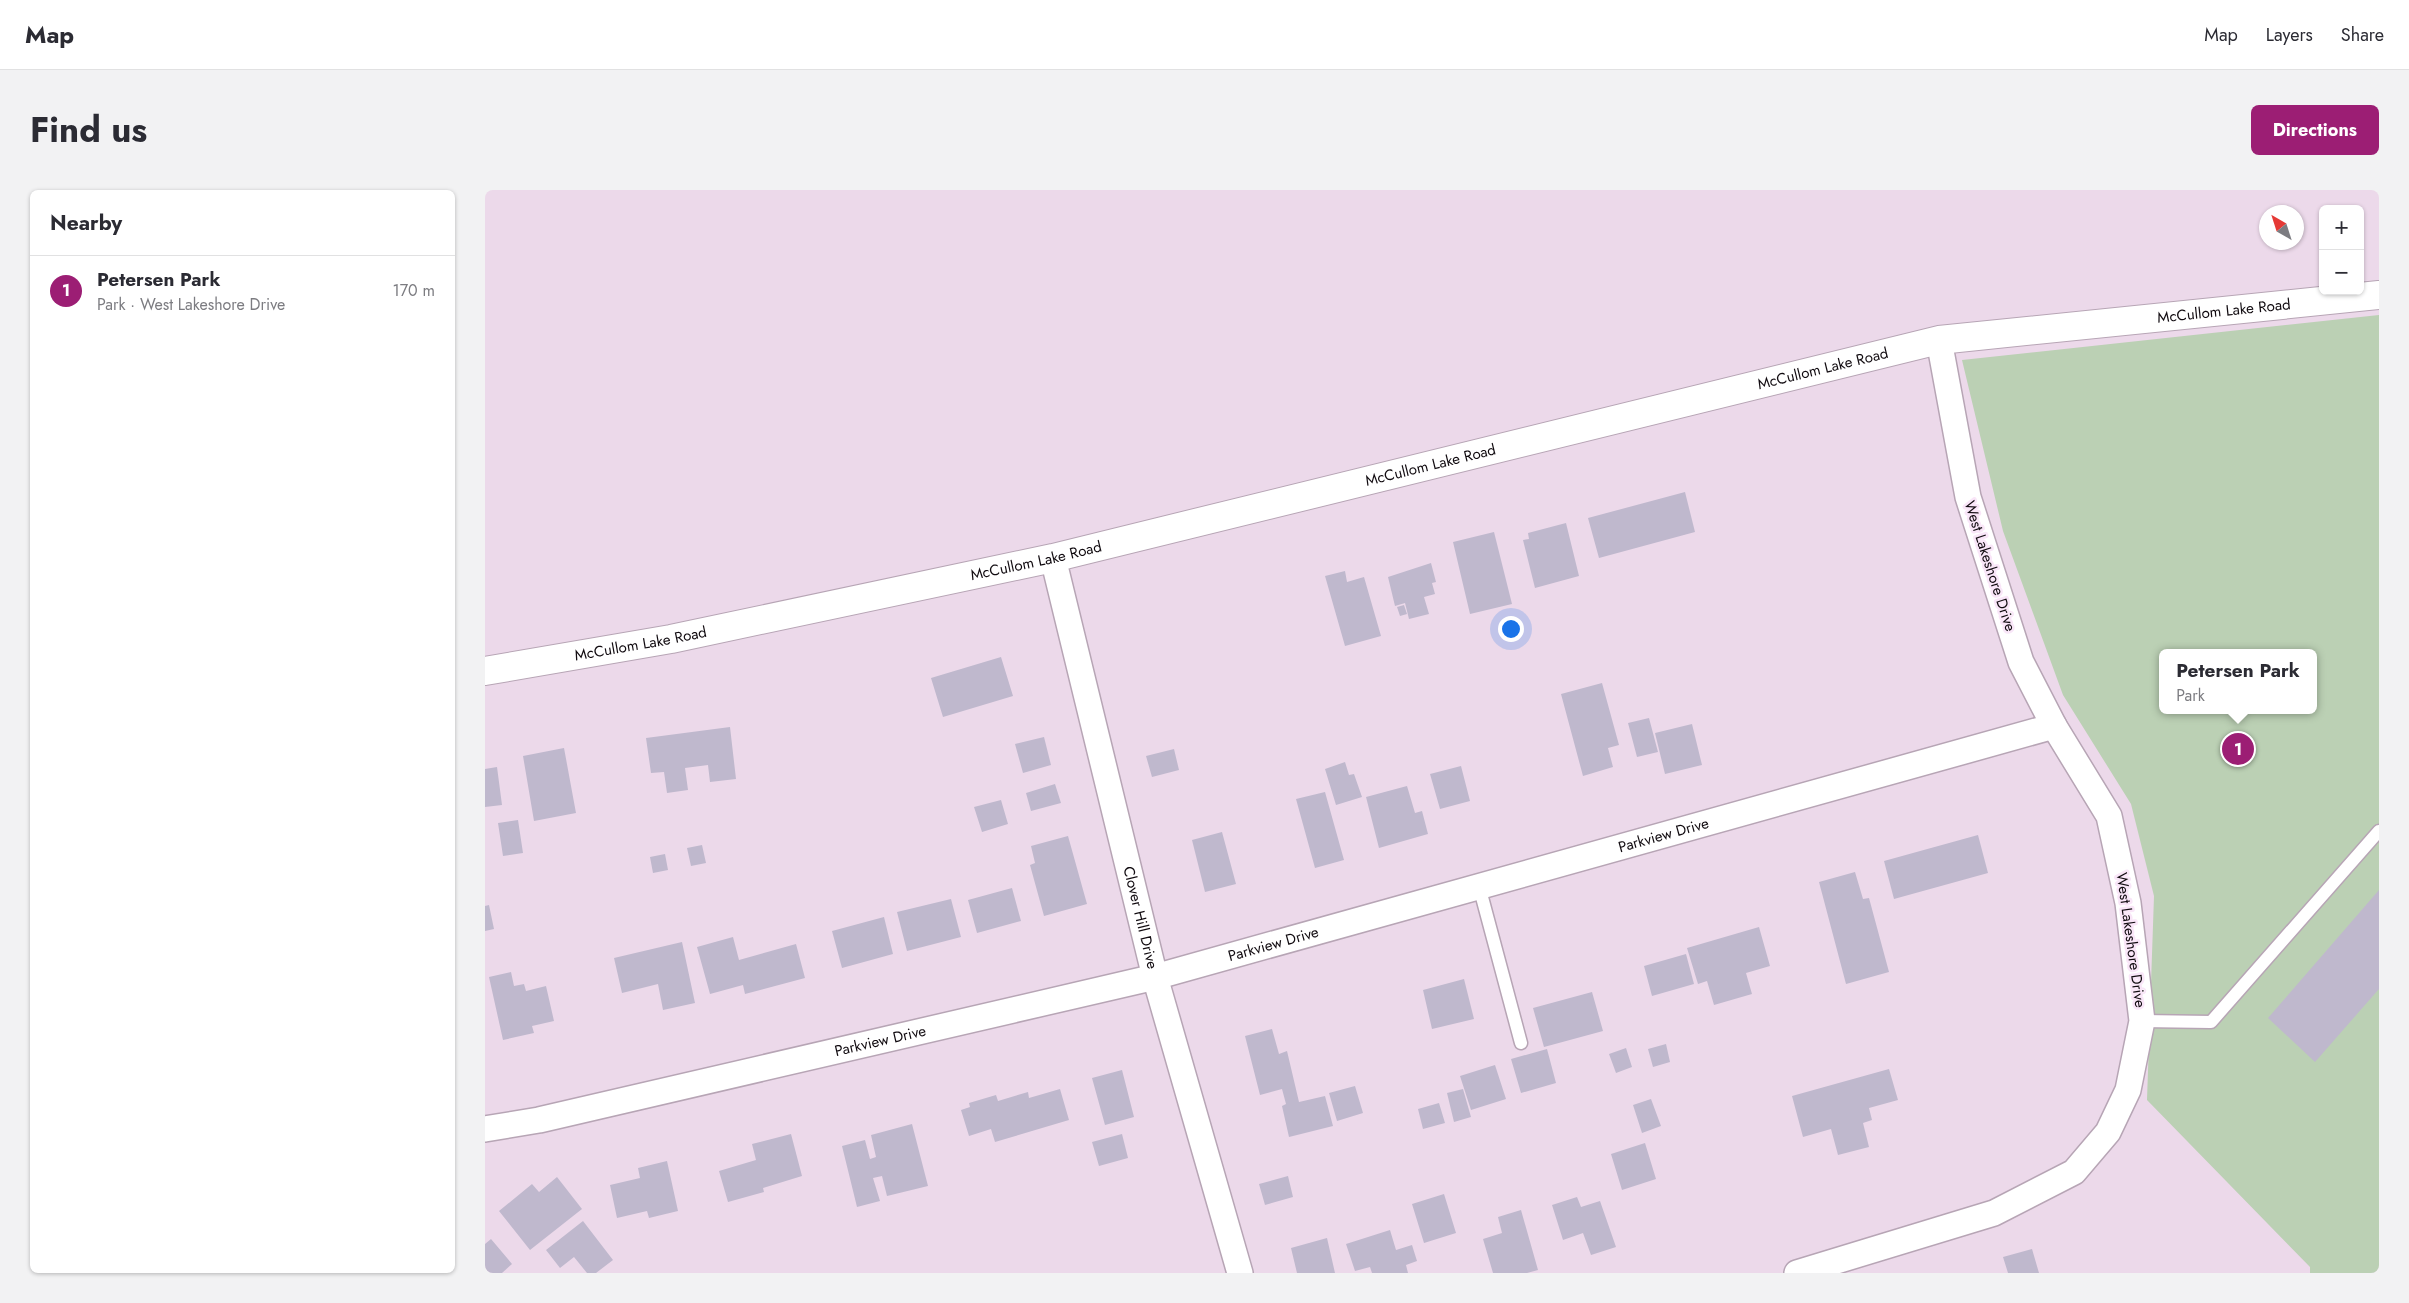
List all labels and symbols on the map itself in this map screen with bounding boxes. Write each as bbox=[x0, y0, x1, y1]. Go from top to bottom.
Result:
north arrow bbox=[2259, 205, 2304, 250]
street label: McCullom Lake Road bbox=[2156, 293, 2292, 329]
street label: McCullom Lake Road bbox=[1755, 342, 1890, 395]
street label: McCullom Lake Road bbox=[1363, 438, 1498, 492]
street label: West Lakeshore Drive bbox=[1958, 498, 2022, 634]
street label: McCullom Lake Road bbox=[968, 535, 1104, 586]
your location bbox=[1498, 616, 1524, 642]
street label: McCullom Lake Road bbox=[573, 621, 709, 666]
pin: 1 bbox=[2222, 730, 2254, 768]
street label: Parkview Drive bbox=[1616, 812, 1711, 858]
street label: Clover Hill Drive bbox=[1117, 864, 1164, 971]
street label: West Lakeshore Drive bbox=[2111, 871, 2151, 1009]
street label: Parkview Drive bbox=[1226, 921, 1321, 967]
street label: Parkview Drive bbox=[832, 1019, 928, 1062]

